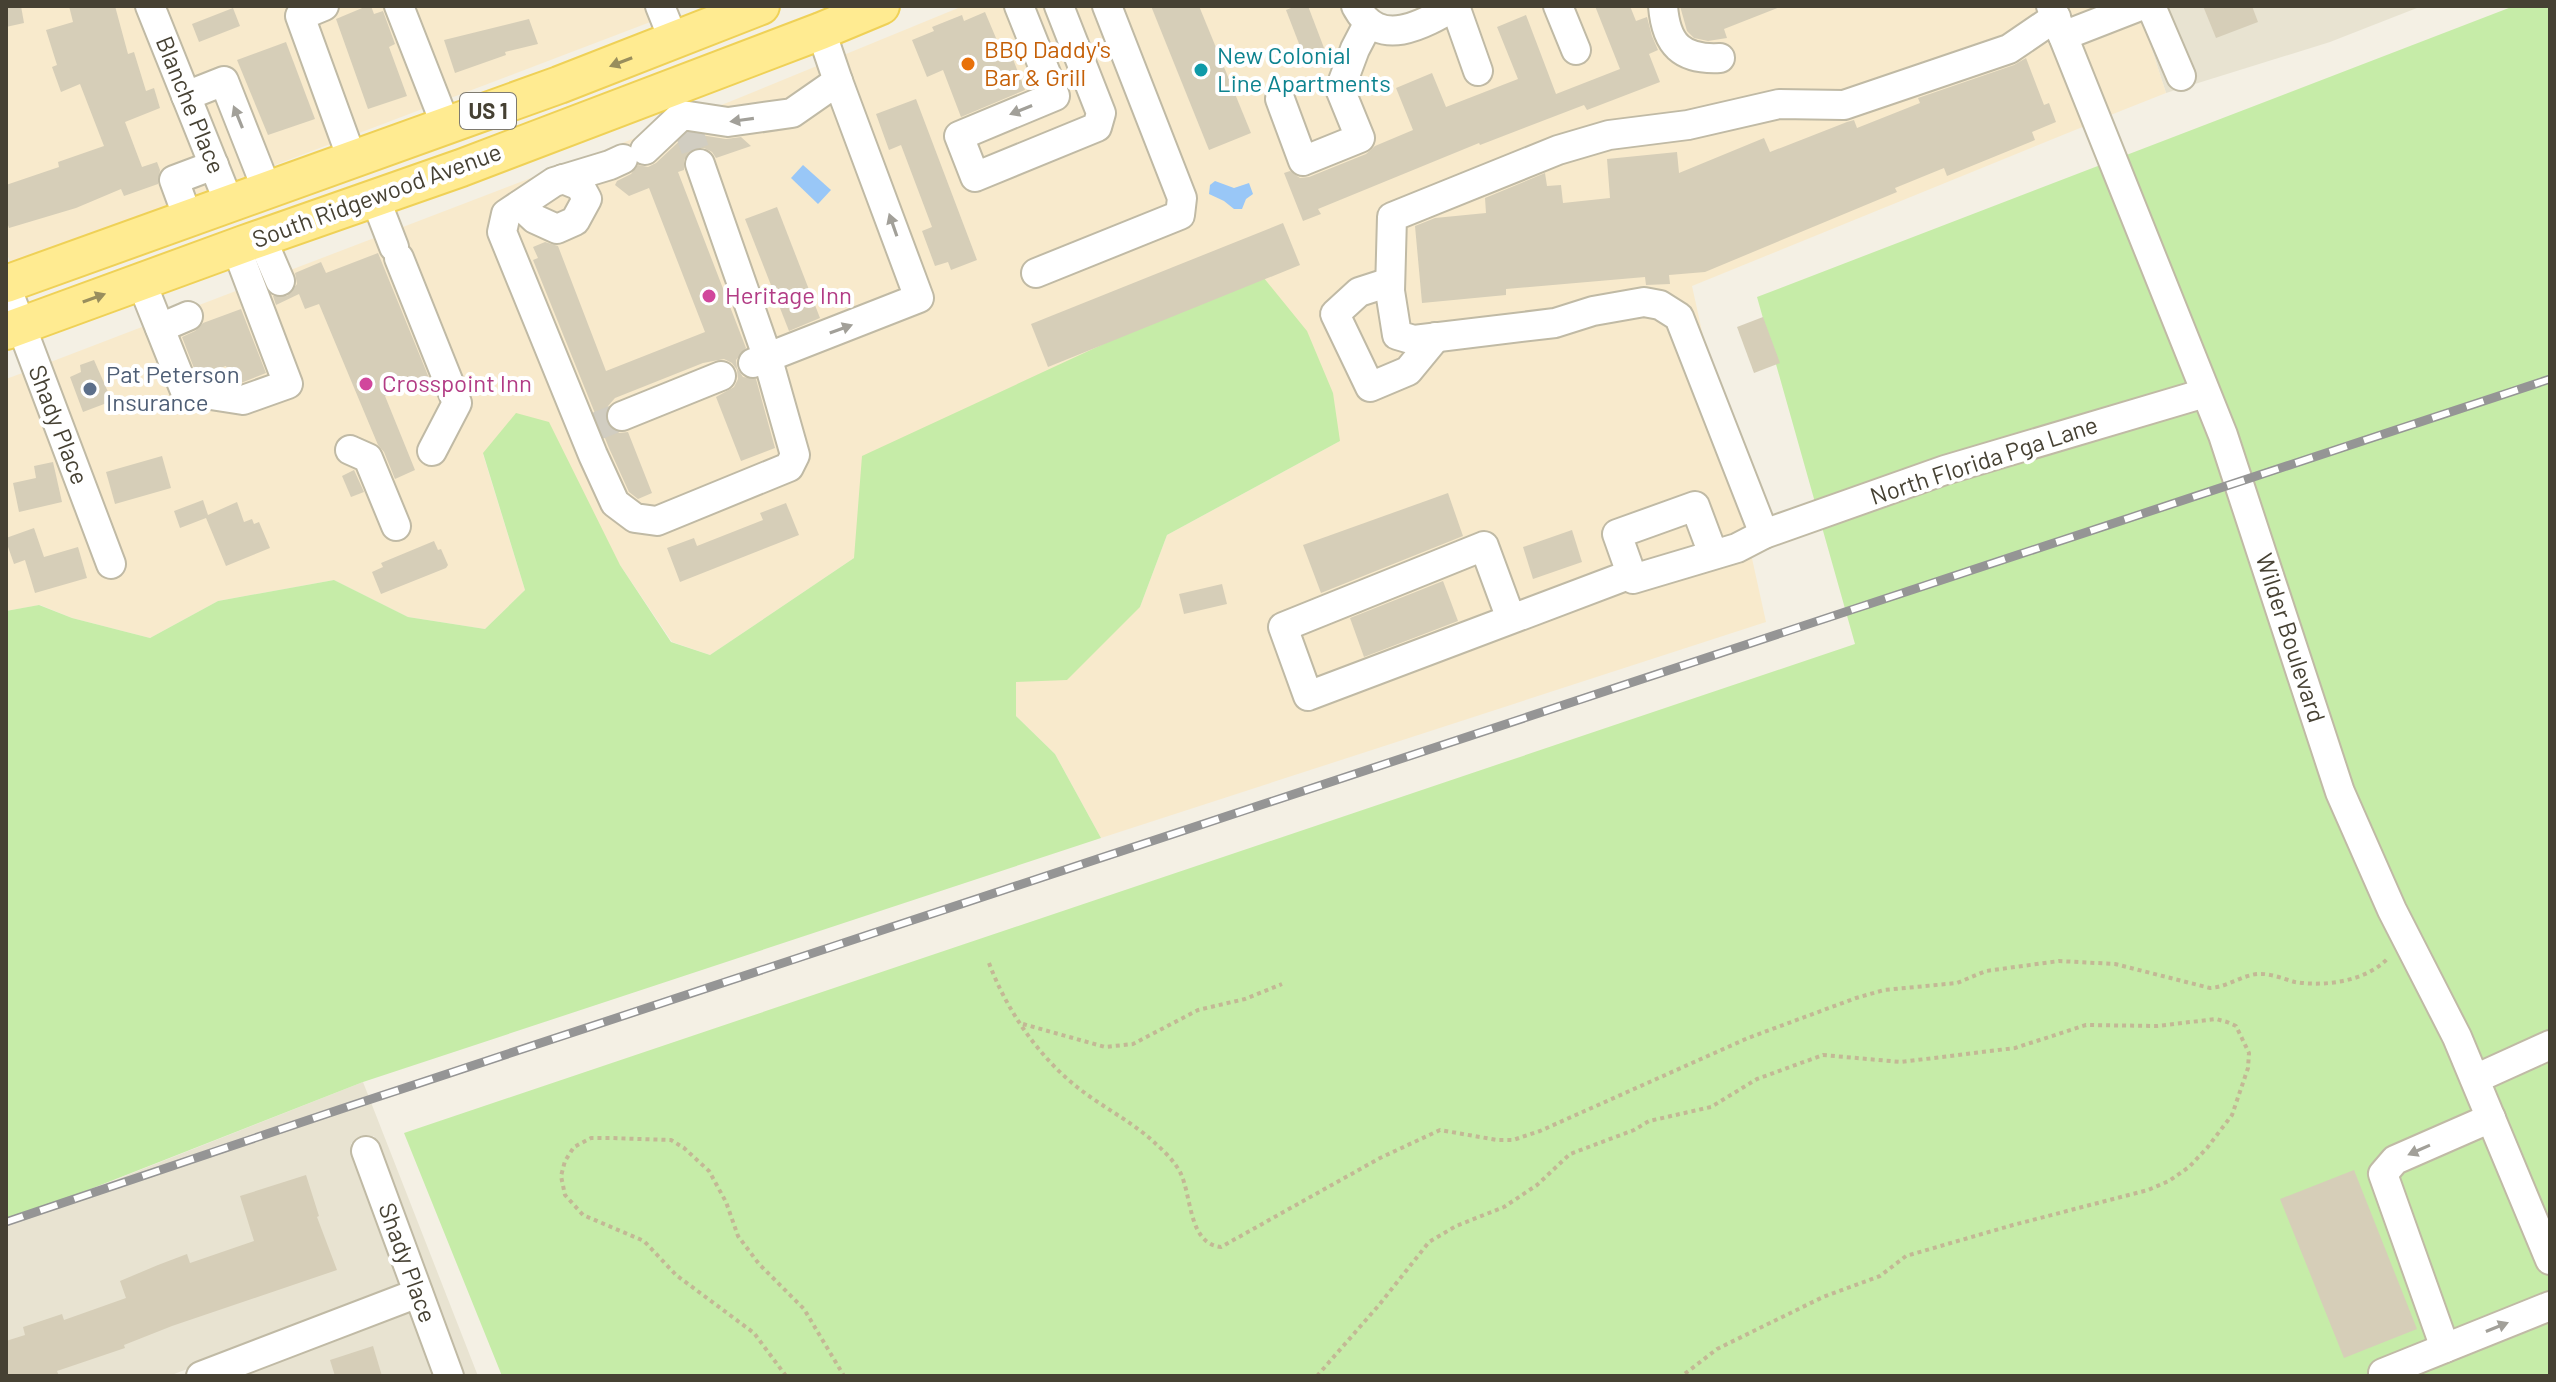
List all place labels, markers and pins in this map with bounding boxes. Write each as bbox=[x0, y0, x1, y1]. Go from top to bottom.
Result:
place label: BBQ Daddy's Bar & Grill bbox=[984, 34, 1111, 91]
place label: New Colonial Line Apartments bbox=[1217, 40, 1391, 97]
marker: BBQ Daddy's Bar & Grill bbox=[959, 55, 977, 73]
marker: New Colonial Line Apartments bbox=[1192, 61, 1210, 79]
place label: Heritage Inn bbox=[725, 280, 852, 309]
marker: Heritage Inn bbox=[700, 287, 718, 305]
place label: Pat Peterson Insurance bbox=[106, 359, 240, 416]
place label: Crosspoint Inn bbox=[382, 368, 532, 397]
marker: Crosspoint Inn bbox=[357, 375, 375, 393]
marker: Pat Peterson Insurance bbox=[81, 380, 99, 398]

